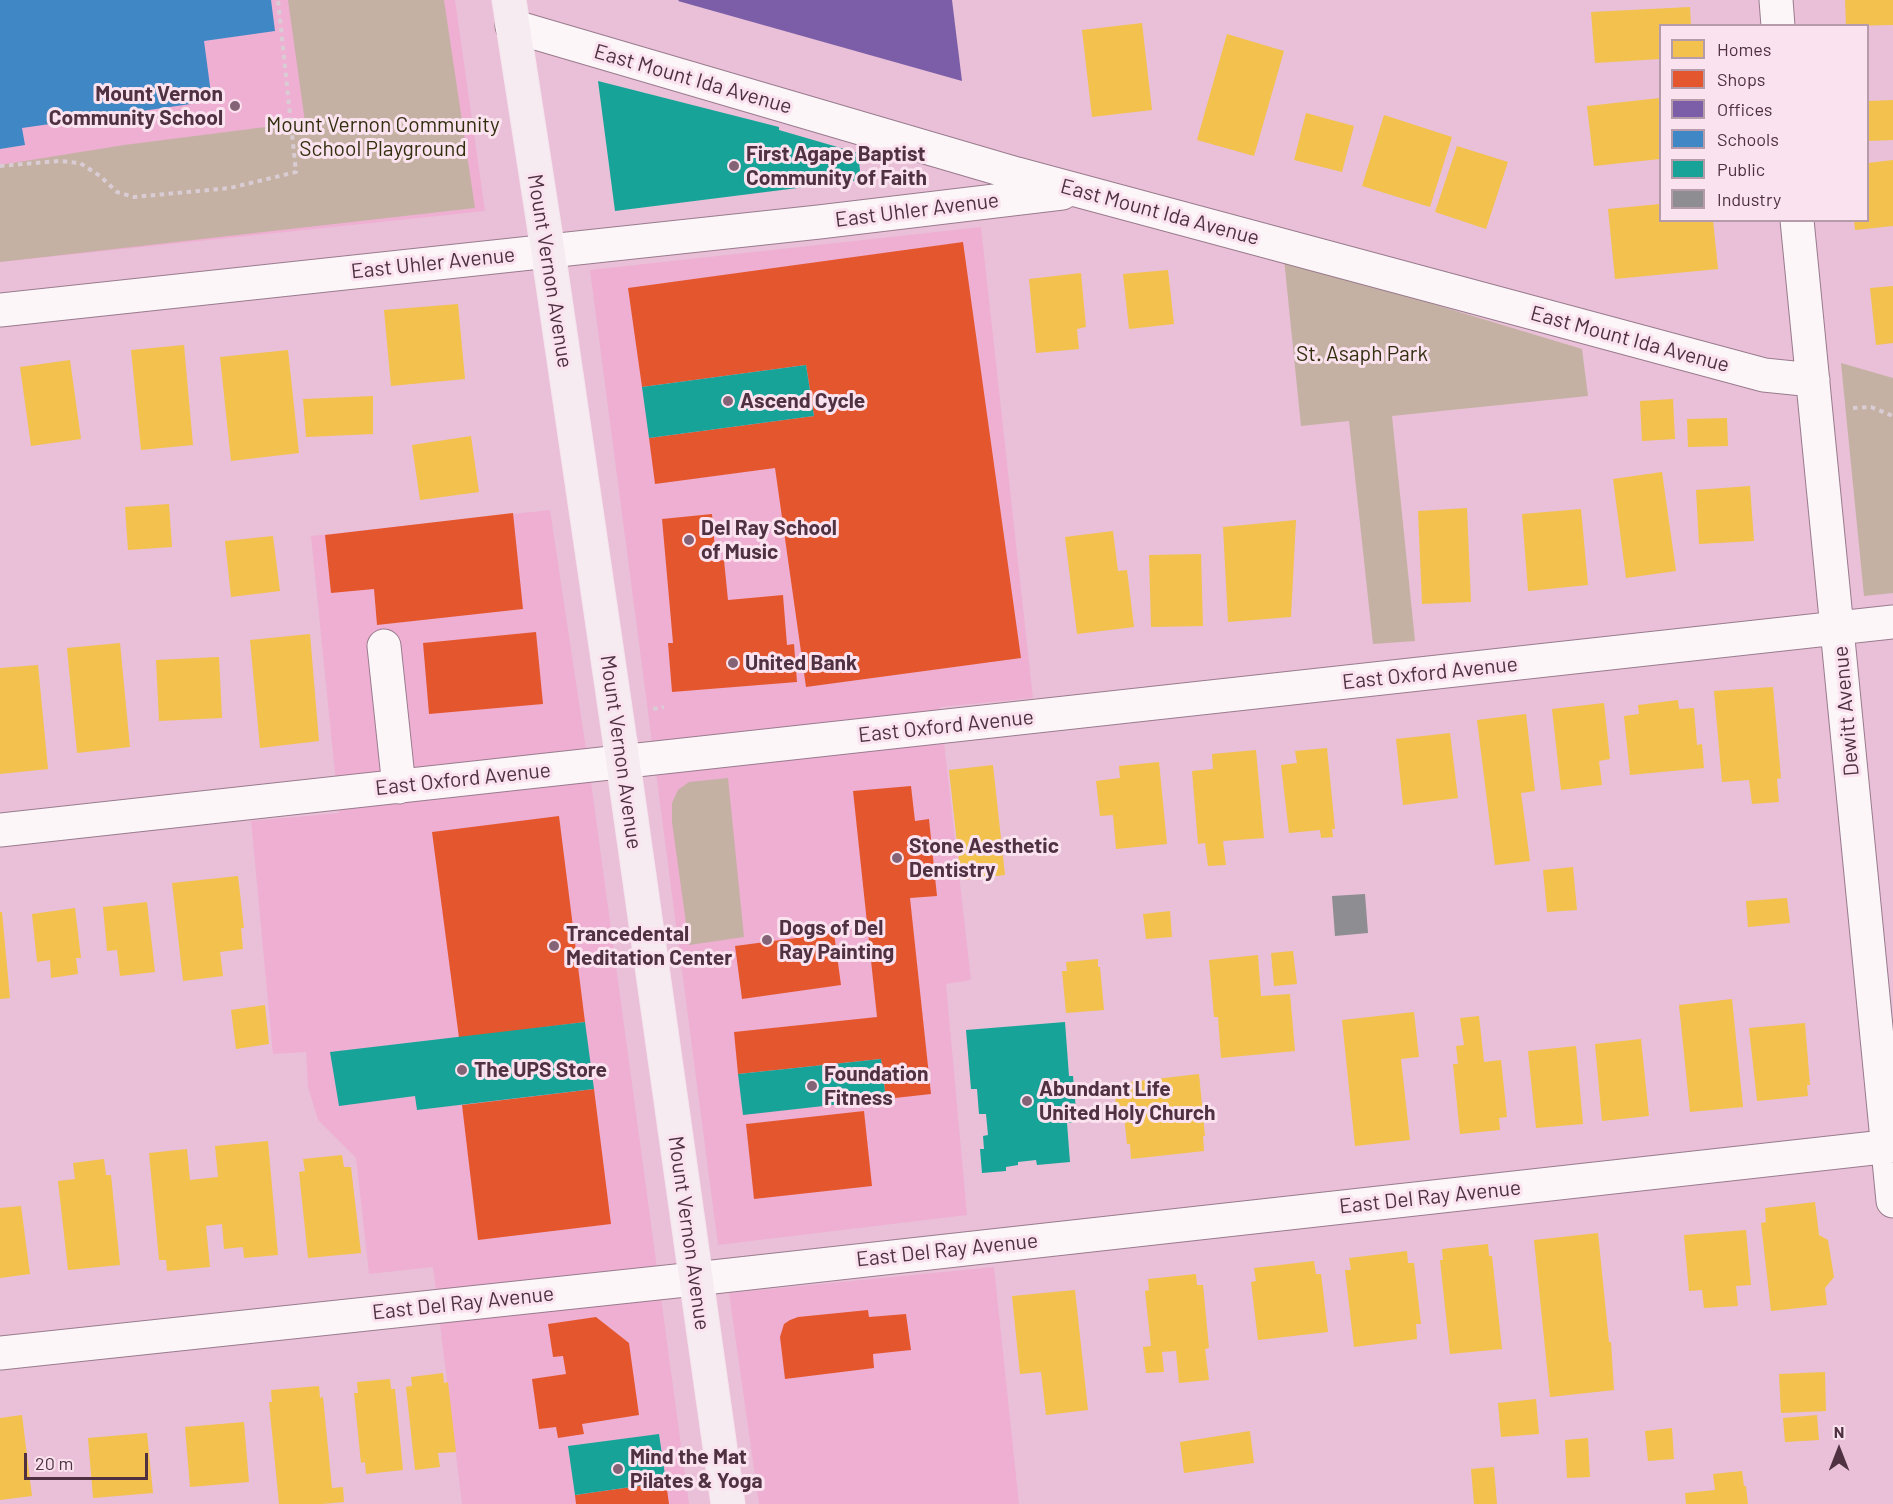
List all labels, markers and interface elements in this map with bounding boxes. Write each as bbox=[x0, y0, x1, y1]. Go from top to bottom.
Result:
legend bbox=[1659, 24, 1869, 222]
text: Homes bbox=[1717, 38, 1771, 60]
street label: East Mount Ida Avenue bbox=[591, 39, 795, 119]
text: Shops bbox=[1717, 68, 1766, 90]
place label: Mount Vernon Community School bbox=[49, 81, 223, 131]
text: Offices bbox=[1717, 98, 1773, 120]
marker: Mount Vernon Community School bbox=[228, 99, 242, 113]
park label: Mount Vernon Community School Playground bbox=[266, 112, 500, 162]
text: Schools bbox=[1717, 128, 1779, 150]
place label: First Agape Baptist Community of Faith bbox=[746, 141, 927, 191]
text: Public bbox=[1717, 158, 1765, 180]
marker: First Agape Baptist Community of Faith bbox=[727, 159, 741, 173]
street label: Mount Vernon Avenue bbox=[522, 172, 578, 370]
street label: East Mount Ida Avenue bbox=[1058, 173, 1262, 251]
street label: East Uhler Avenue bbox=[834, 187, 1000, 233]
text: Industry bbox=[1717, 188, 1781, 210]
street label: East Uhler Avenue bbox=[350, 242, 516, 284]
street label: East Mount Ida Avenue bbox=[1528, 300, 1732, 378]
park label: St. Asaph Park bbox=[1296, 341, 1428, 367]
place label: Ascend Cycle bbox=[740, 388, 865, 414]
marker: Ascend Cycle bbox=[721, 394, 735, 408]
place label: Del Ray School of Music bbox=[701, 515, 837, 565]
marker: Del Ray School of Music bbox=[682, 533, 696, 547]
street label: Dewitt Avenue bbox=[1828, 645, 1864, 777]
place label: United Bank bbox=[745, 650, 857, 676]
street label: East Oxford Avenue bbox=[1341, 651, 1519, 695]
street label: Mount Vernon Avenue bbox=[595, 653, 647, 851]
marker: United Bank bbox=[726, 656, 740, 670]
street label: East Oxford Avenue bbox=[857, 704, 1035, 748]
street label: East Oxford Avenue bbox=[374, 757, 552, 801]
place label: Stone Aesthetic Dentistry bbox=[909, 833, 1059, 883]
marker: Stone Aesthetic Dentistry bbox=[890, 851, 904, 865]
place label: Dogs of Del Ray Painting bbox=[779, 915, 894, 965]
place label: Trancedental Meditation Center bbox=[566, 921, 732, 971]
marker: Dogs of Del Ray Painting bbox=[760, 933, 774, 947]
marker: Trancedental Meditation Center bbox=[547, 939, 561, 953]
place label: The UPS Store bbox=[474, 1057, 607, 1083]
place label: Foundation Fitness bbox=[824, 1061, 928, 1111]
marker: The UPS Store bbox=[455, 1063, 469, 1077]
place label: Abundant Life United Holy Church bbox=[1039, 1076, 1215, 1126]
marker: Foundation Fitness bbox=[805, 1079, 819, 1093]
marker: Abundant Life United Holy Church bbox=[1020, 1094, 1034, 1108]
street label: Mount Vernon Avenue bbox=[663, 1134, 715, 1332]
street label: East Del Ray Avenue bbox=[1338, 1175, 1522, 1219]
street label: East Del Ray Avenue bbox=[855, 1228, 1039, 1272]
street label: East Del Ray Avenue bbox=[371, 1281, 555, 1325]
north arrow bbox=[1809, 1420, 1869, 1480]
text: N bbox=[1834, 1422, 1844, 1441]
scale bar bbox=[27, 1441, 152, 1479]
place label: Mind the Mat Pilates & Yoga bbox=[630, 1444, 763, 1494]
text: 20 m bbox=[35, 1452, 73, 1474]
marker: Mind the Mat Pilates & Yoga bbox=[611, 1462, 625, 1476]

